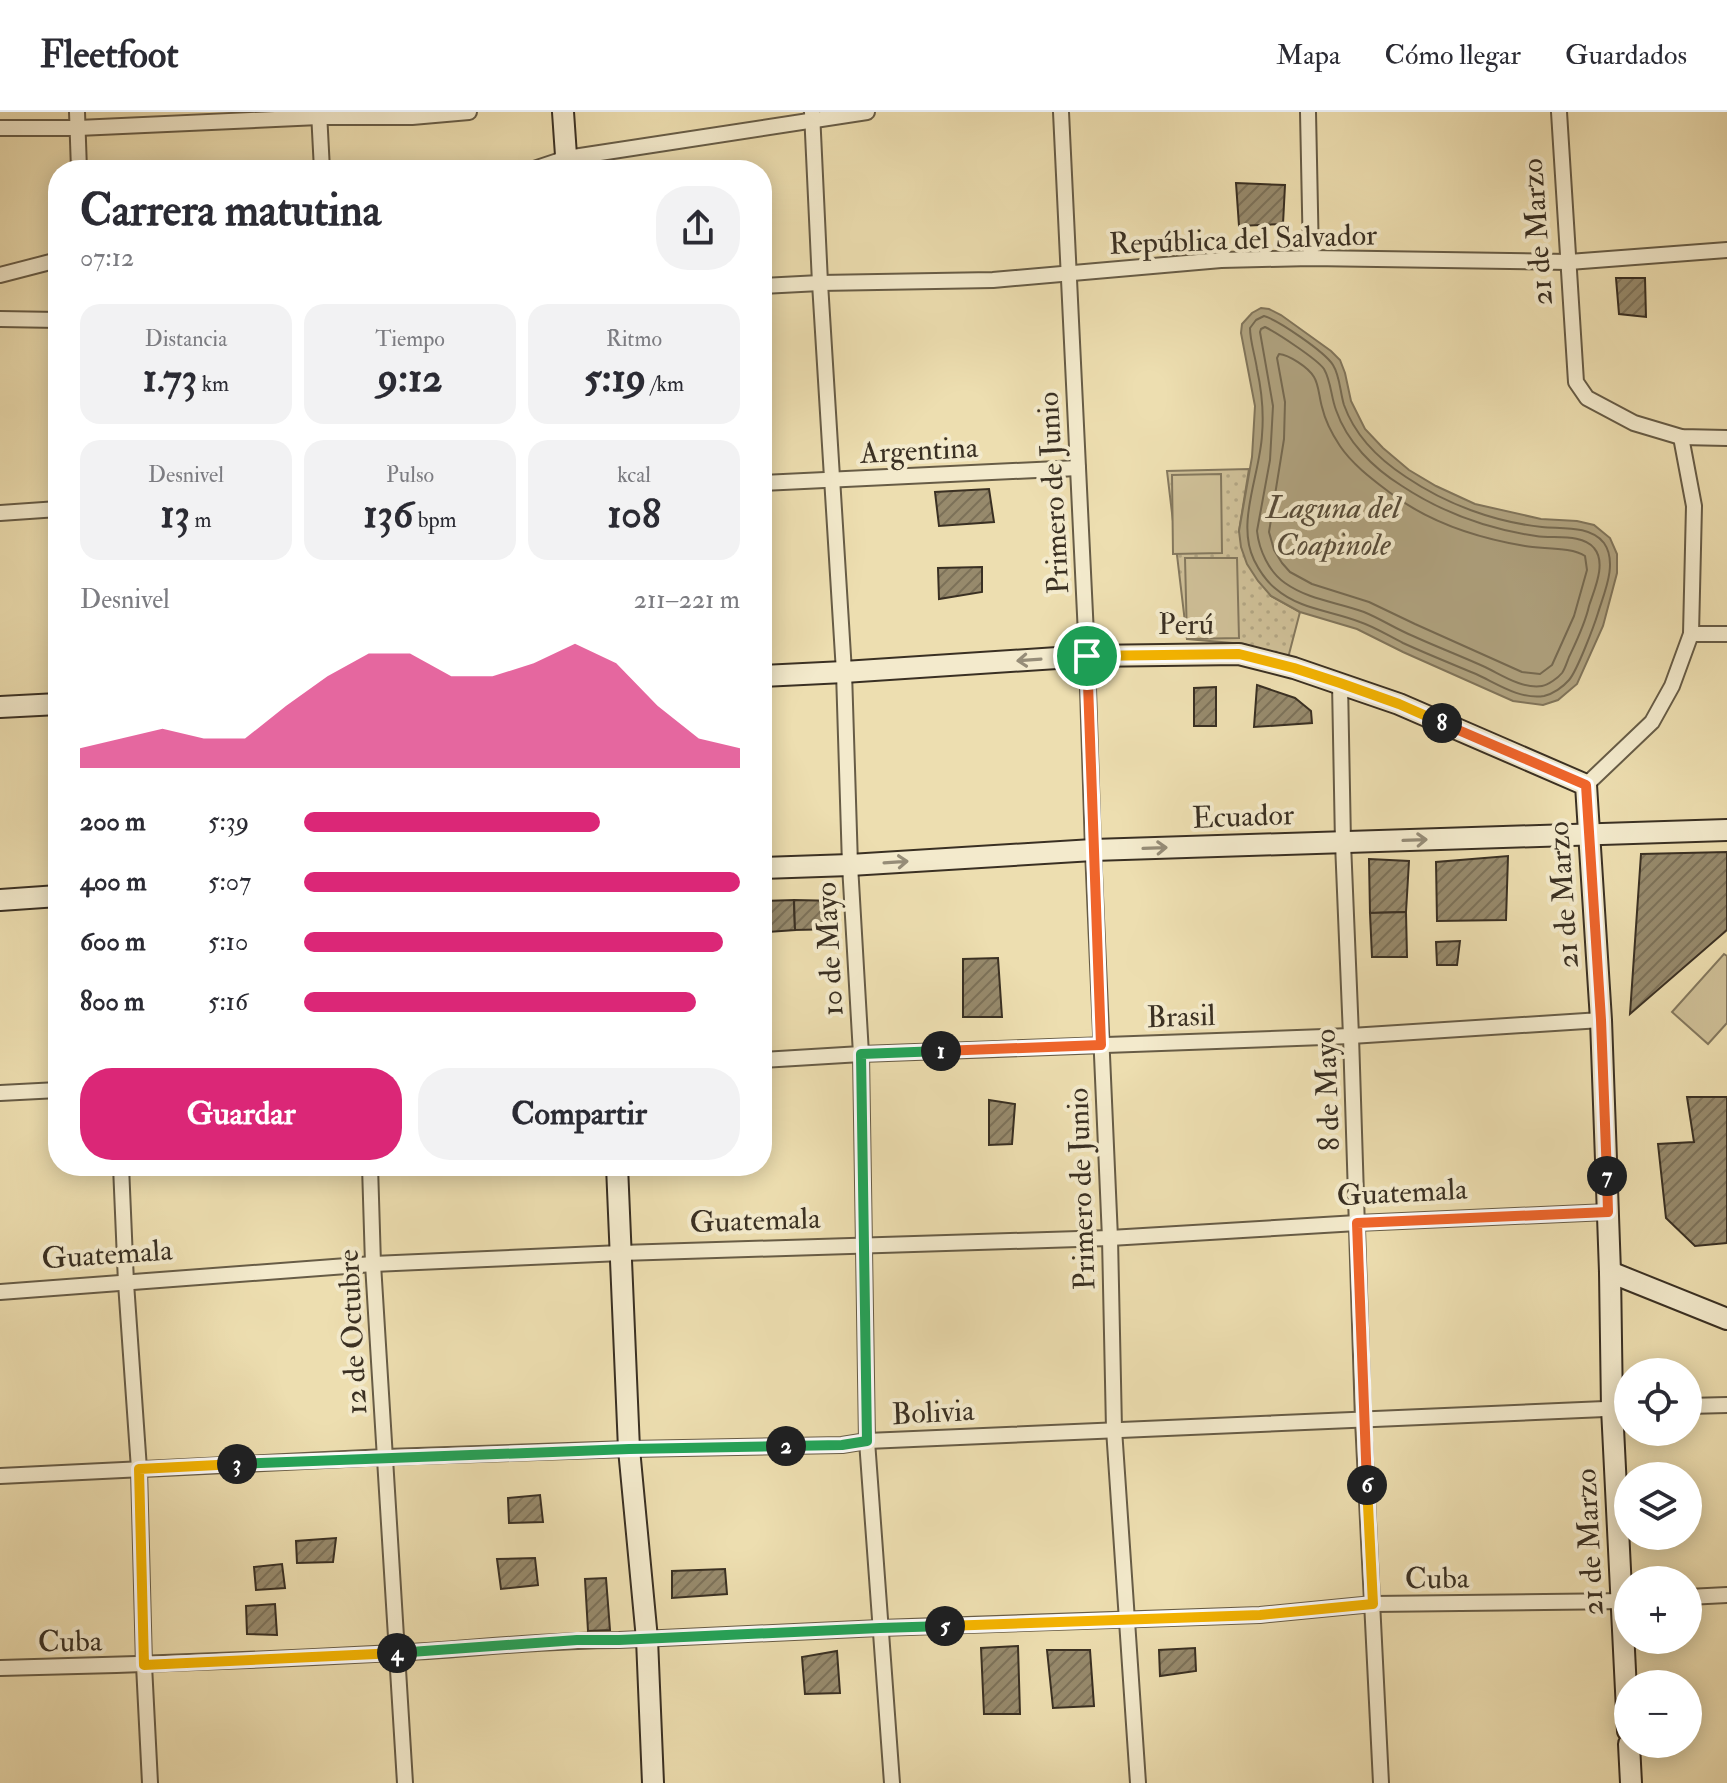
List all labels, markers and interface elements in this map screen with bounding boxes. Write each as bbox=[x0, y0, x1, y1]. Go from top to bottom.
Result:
text: Fleetfoot bbox=[40, 31, 179, 79]
text: Mapa bbox=[1276, 38, 1340, 73]
text: Cómo llegar bbox=[1384, 38, 1521, 73]
text: Guardados bbox=[1565, 38, 1687, 73]
street label: 21 de Marzo bbox=[1514, 157, 1561, 307]
text: Carrera matutina bbox=[80, 184, 381, 239]
button: share bbox=[656, 186, 740, 270]
street label: República del Salvador bbox=[1108, 216, 1378, 263]
text: 07:12 bbox=[80, 242, 134, 274]
text: Distancia bbox=[145, 325, 227, 353]
text: Tiempo bbox=[375, 325, 445, 353]
text: Ritmo bbox=[606, 325, 662, 353]
text: 1.73 bbox=[143, 353, 197, 404]
text: 9:12 bbox=[378, 353, 442, 404]
text: 5:19 bbox=[584, 353, 646, 404]
text: km bbox=[197, 370, 229, 398]
text: /km bbox=[646, 370, 684, 398]
street label: Primero de Junio bbox=[1030, 391, 1077, 595]
street label: Argentina bbox=[858, 429, 980, 472]
text: Desnivel bbox=[148, 461, 224, 489]
text: Pulso bbox=[386, 461, 434, 489]
text: kcal bbox=[617, 461, 651, 489]
water label: Laguna del Coapinole bbox=[1264, 488, 1402, 565]
text: 13 bbox=[160, 489, 190, 540]
text: 136 bbox=[363, 489, 413, 540]
text: 108 bbox=[607, 489, 661, 540]
text: m bbox=[190, 506, 212, 534]
text: bpm bbox=[413, 506, 457, 534]
text: Desnivel bbox=[80, 584, 170, 616]
text: 211–221 m bbox=[634, 584, 740, 616]
street label: Perú bbox=[1158, 606, 1214, 643]
pin bbox=[1053, 622, 1121, 690]
icon: arrive bbox=[1065, 634, 1109, 678]
one-way arrow bbox=[1016, 653, 1043, 668]
pin: 8 bbox=[1422, 703, 1462, 743]
text: 8 bbox=[1437, 709, 1447, 737]
street label: Ecuador bbox=[1191, 796, 1295, 837]
text: 200 m bbox=[80, 806, 145, 838]
text: 5:39 bbox=[208, 806, 249, 838]
street label: 21 de Marzo bbox=[1540, 820, 1587, 970]
one-way arrow bbox=[1401, 833, 1428, 848]
one-way arrow bbox=[1141, 840, 1168, 856]
one-way arrow bbox=[882, 854, 909, 869]
text: 400 m bbox=[80, 866, 146, 898]
text: 5:07 bbox=[208, 866, 251, 898]
street label: 10 de Mayo bbox=[808, 881, 851, 1017]
text: 600 m bbox=[80, 926, 145, 958]
text: 5:10 bbox=[208, 926, 248, 958]
text: 800 m bbox=[80, 986, 145, 1018]
text: 5:16 bbox=[208, 986, 248, 1018]
street label: Brasil bbox=[1146, 997, 1216, 1036]
street label: 8 de Mayo bbox=[1307, 1028, 1348, 1152]
pin: 1 bbox=[921, 1031, 961, 1071]
text: 1 bbox=[937, 1037, 945, 1065]
button: Guardar bbox=[80, 1068, 402, 1160]
button: Compartir bbox=[418, 1068, 740, 1160]
street label: Primero de Junio bbox=[1059, 1087, 1104, 1291]
pin: 7 bbox=[1587, 1156, 1627, 1196]
text: 7 bbox=[1602, 1162, 1612, 1190]
street label: Guatemala bbox=[1336, 1171, 1469, 1214]
street label: Guatemala bbox=[689, 1200, 822, 1241]
street label: Guatemala bbox=[40, 1231, 174, 1278]
street label: 12 de Octubre bbox=[330, 1248, 375, 1416]
map controls bbox=[1614, 1358, 1702, 1758]
button: locate bbox=[1614, 1358, 1702, 1446]
street label: Bolivia bbox=[891, 1392, 976, 1433]
pin: 2 bbox=[766, 1426, 806, 1466]
text: 2 bbox=[780, 1432, 792, 1460]
pin: 3 bbox=[217, 1444, 257, 1484]
text: 3 bbox=[233, 1450, 241, 1478]
button: layers bbox=[1614, 1462, 1702, 1550]
pin: 6 bbox=[1347, 1465, 1387, 1505]
street label: 21 de Marzo bbox=[1567, 1468, 1612, 1616]
text: 6 bbox=[1361, 1471, 1373, 1499]
street label: Cuba bbox=[1405, 1559, 1470, 1598]
button: + bbox=[1614, 1566, 1702, 1654]
pin: 5 bbox=[925, 1606, 965, 1646]
text: 5 bbox=[940, 1612, 950, 1640]
street label: Cuba bbox=[38, 1622, 103, 1661]
pin: 4 bbox=[377, 1633, 417, 1673]
text: 4 bbox=[391, 1639, 403, 1667]
button: − bbox=[1614, 1670, 1702, 1758]

